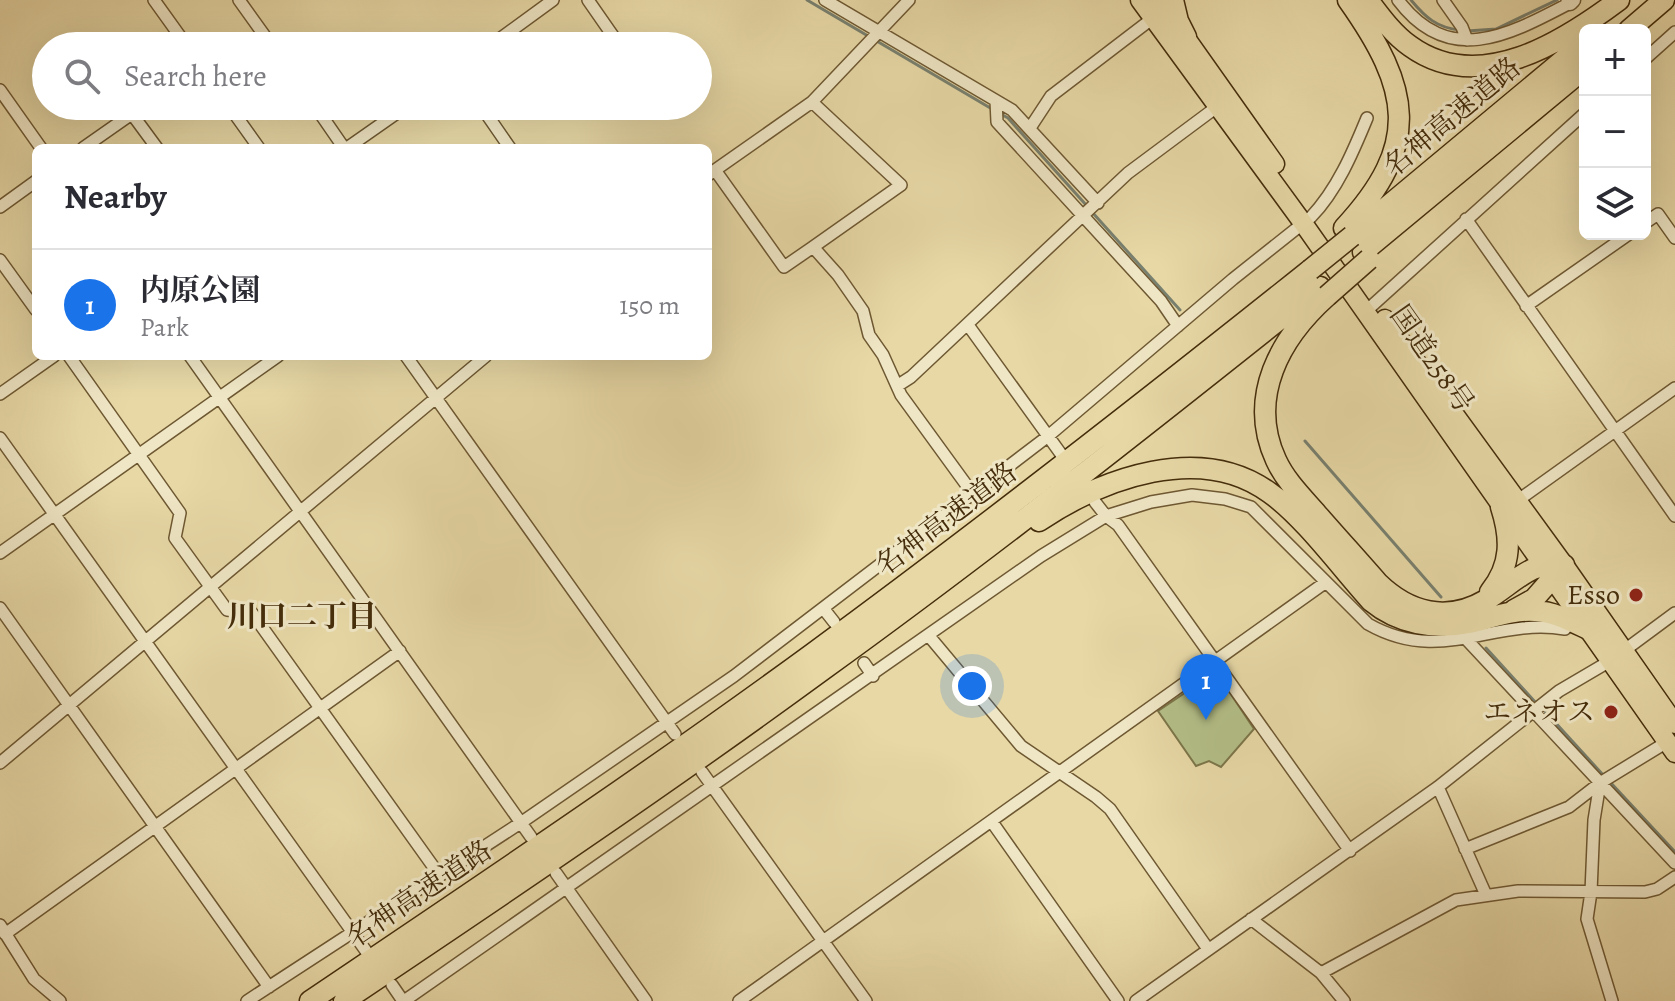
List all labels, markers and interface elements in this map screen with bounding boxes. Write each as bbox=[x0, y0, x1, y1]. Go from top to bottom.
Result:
map controls bbox=[1579, 24, 1651, 240]
button: + bbox=[1579, 24, 1651, 96]
search box bbox=[32, 32, 712, 120]
street label: 名神高速道路 bbox=[1375, 48, 1529, 186]
icon: search bbox=[60, 54, 104, 98]
text: Search here bbox=[124, 56, 267, 96]
button: − bbox=[1579, 96, 1651, 168]
button: layers bbox=[1579, 168, 1651, 240]
text: Nearby bbox=[64, 173, 167, 220]
text: 内原公園 bbox=[140, 270, 260, 310]
text: 1 bbox=[85, 288, 95, 323]
text: 150 m bbox=[619, 288, 680, 323]
street label: 国道258号 bbox=[1381, 298, 1483, 420]
text: Park bbox=[140, 310, 189, 345]
street label: 名神高速道路 bbox=[867, 453, 1025, 585]
place label: Esso bbox=[1567, 576, 1620, 614]
marker: Esso bbox=[1627, 586, 1645, 604]
district label: 川口二丁目 bbox=[227, 596, 377, 636]
pin: 1 bbox=[1180, 654, 1232, 720]
your location bbox=[952, 666, 992, 706]
place label: エネオス bbox=[1483, 693, 1595, 731]
marker: エネオス bbox=[1602, 703, 1620, 721]
street label: 名神高速道路 bbox=[339, 831, 499, 957]

